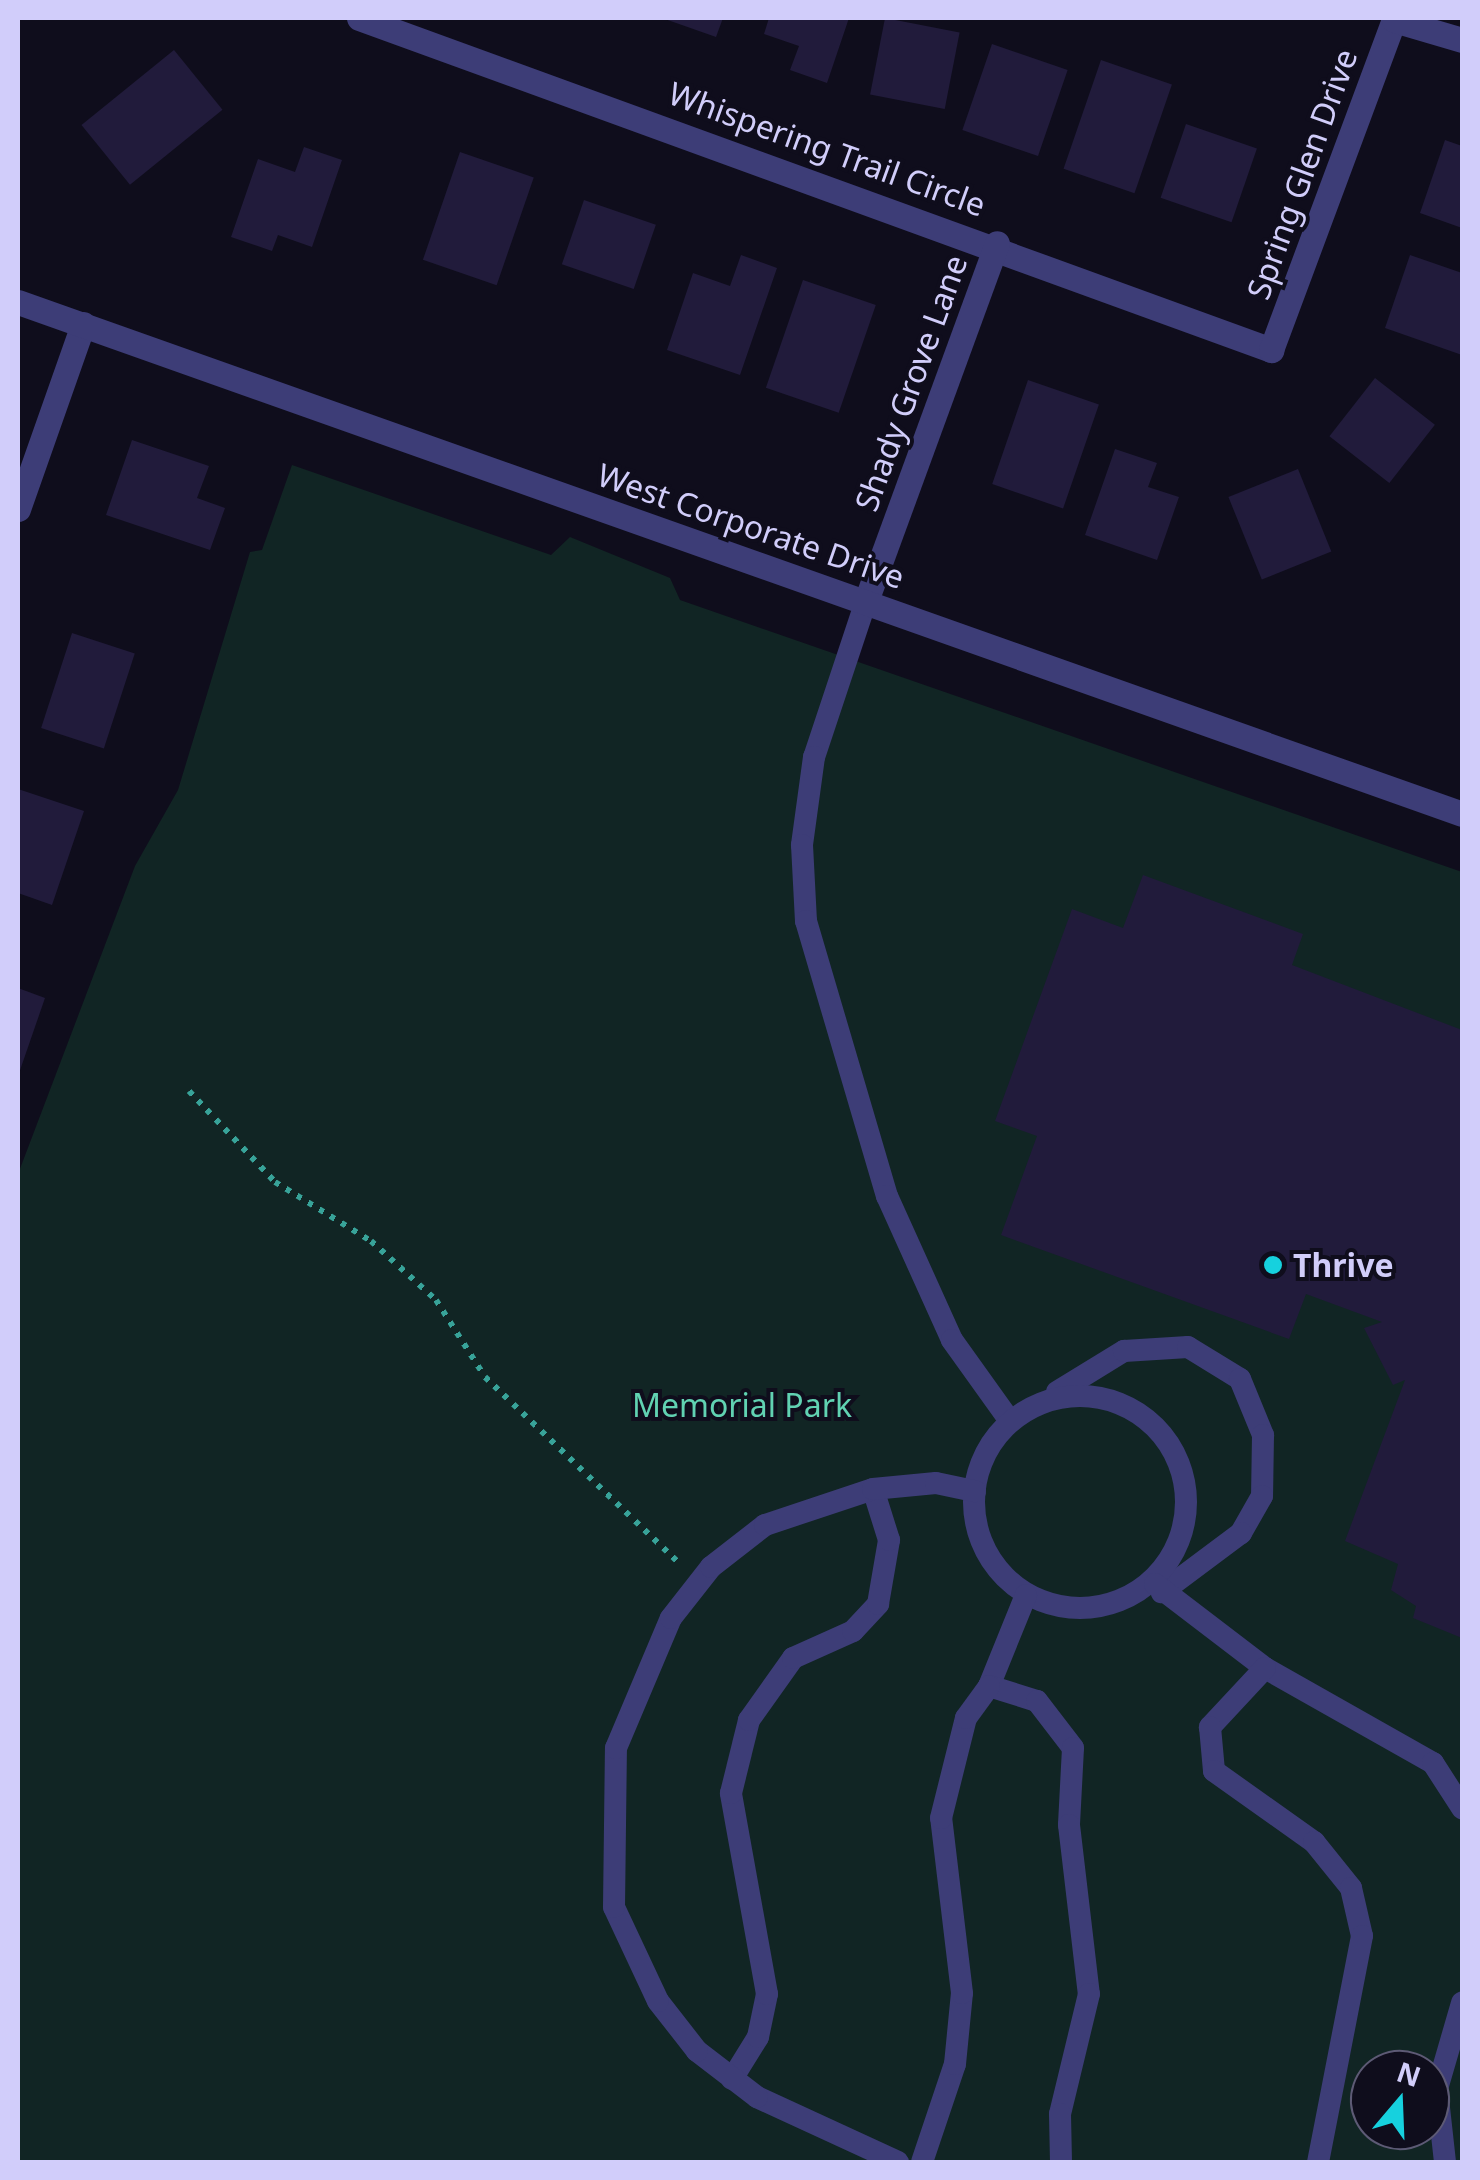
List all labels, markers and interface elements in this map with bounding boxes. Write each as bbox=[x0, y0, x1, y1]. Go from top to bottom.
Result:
street label: Spring Glen Drive bbox=[1239, 44, 1365, 304]
street label: Whispering Trail Circle bbox=[663, 74, 991, 224]
street label: Shady Grove Lane bbox=[847, 250, 975, 516]
street label: West Corporate Drive bbox=[593, 455, 909, 597]
place label: Thrive bbox=[1293, 1246, 1394, 1284]
marker: Thrive bbox=[1262, 1254, 1284, 1276]
park label: Memorial Park bbox=[632, 1386, 852, 1424]
north arrow bbox=[1350, 2050, 1450, 2150]
text: N bbox=[1392, 2052, 1426, 2095]

